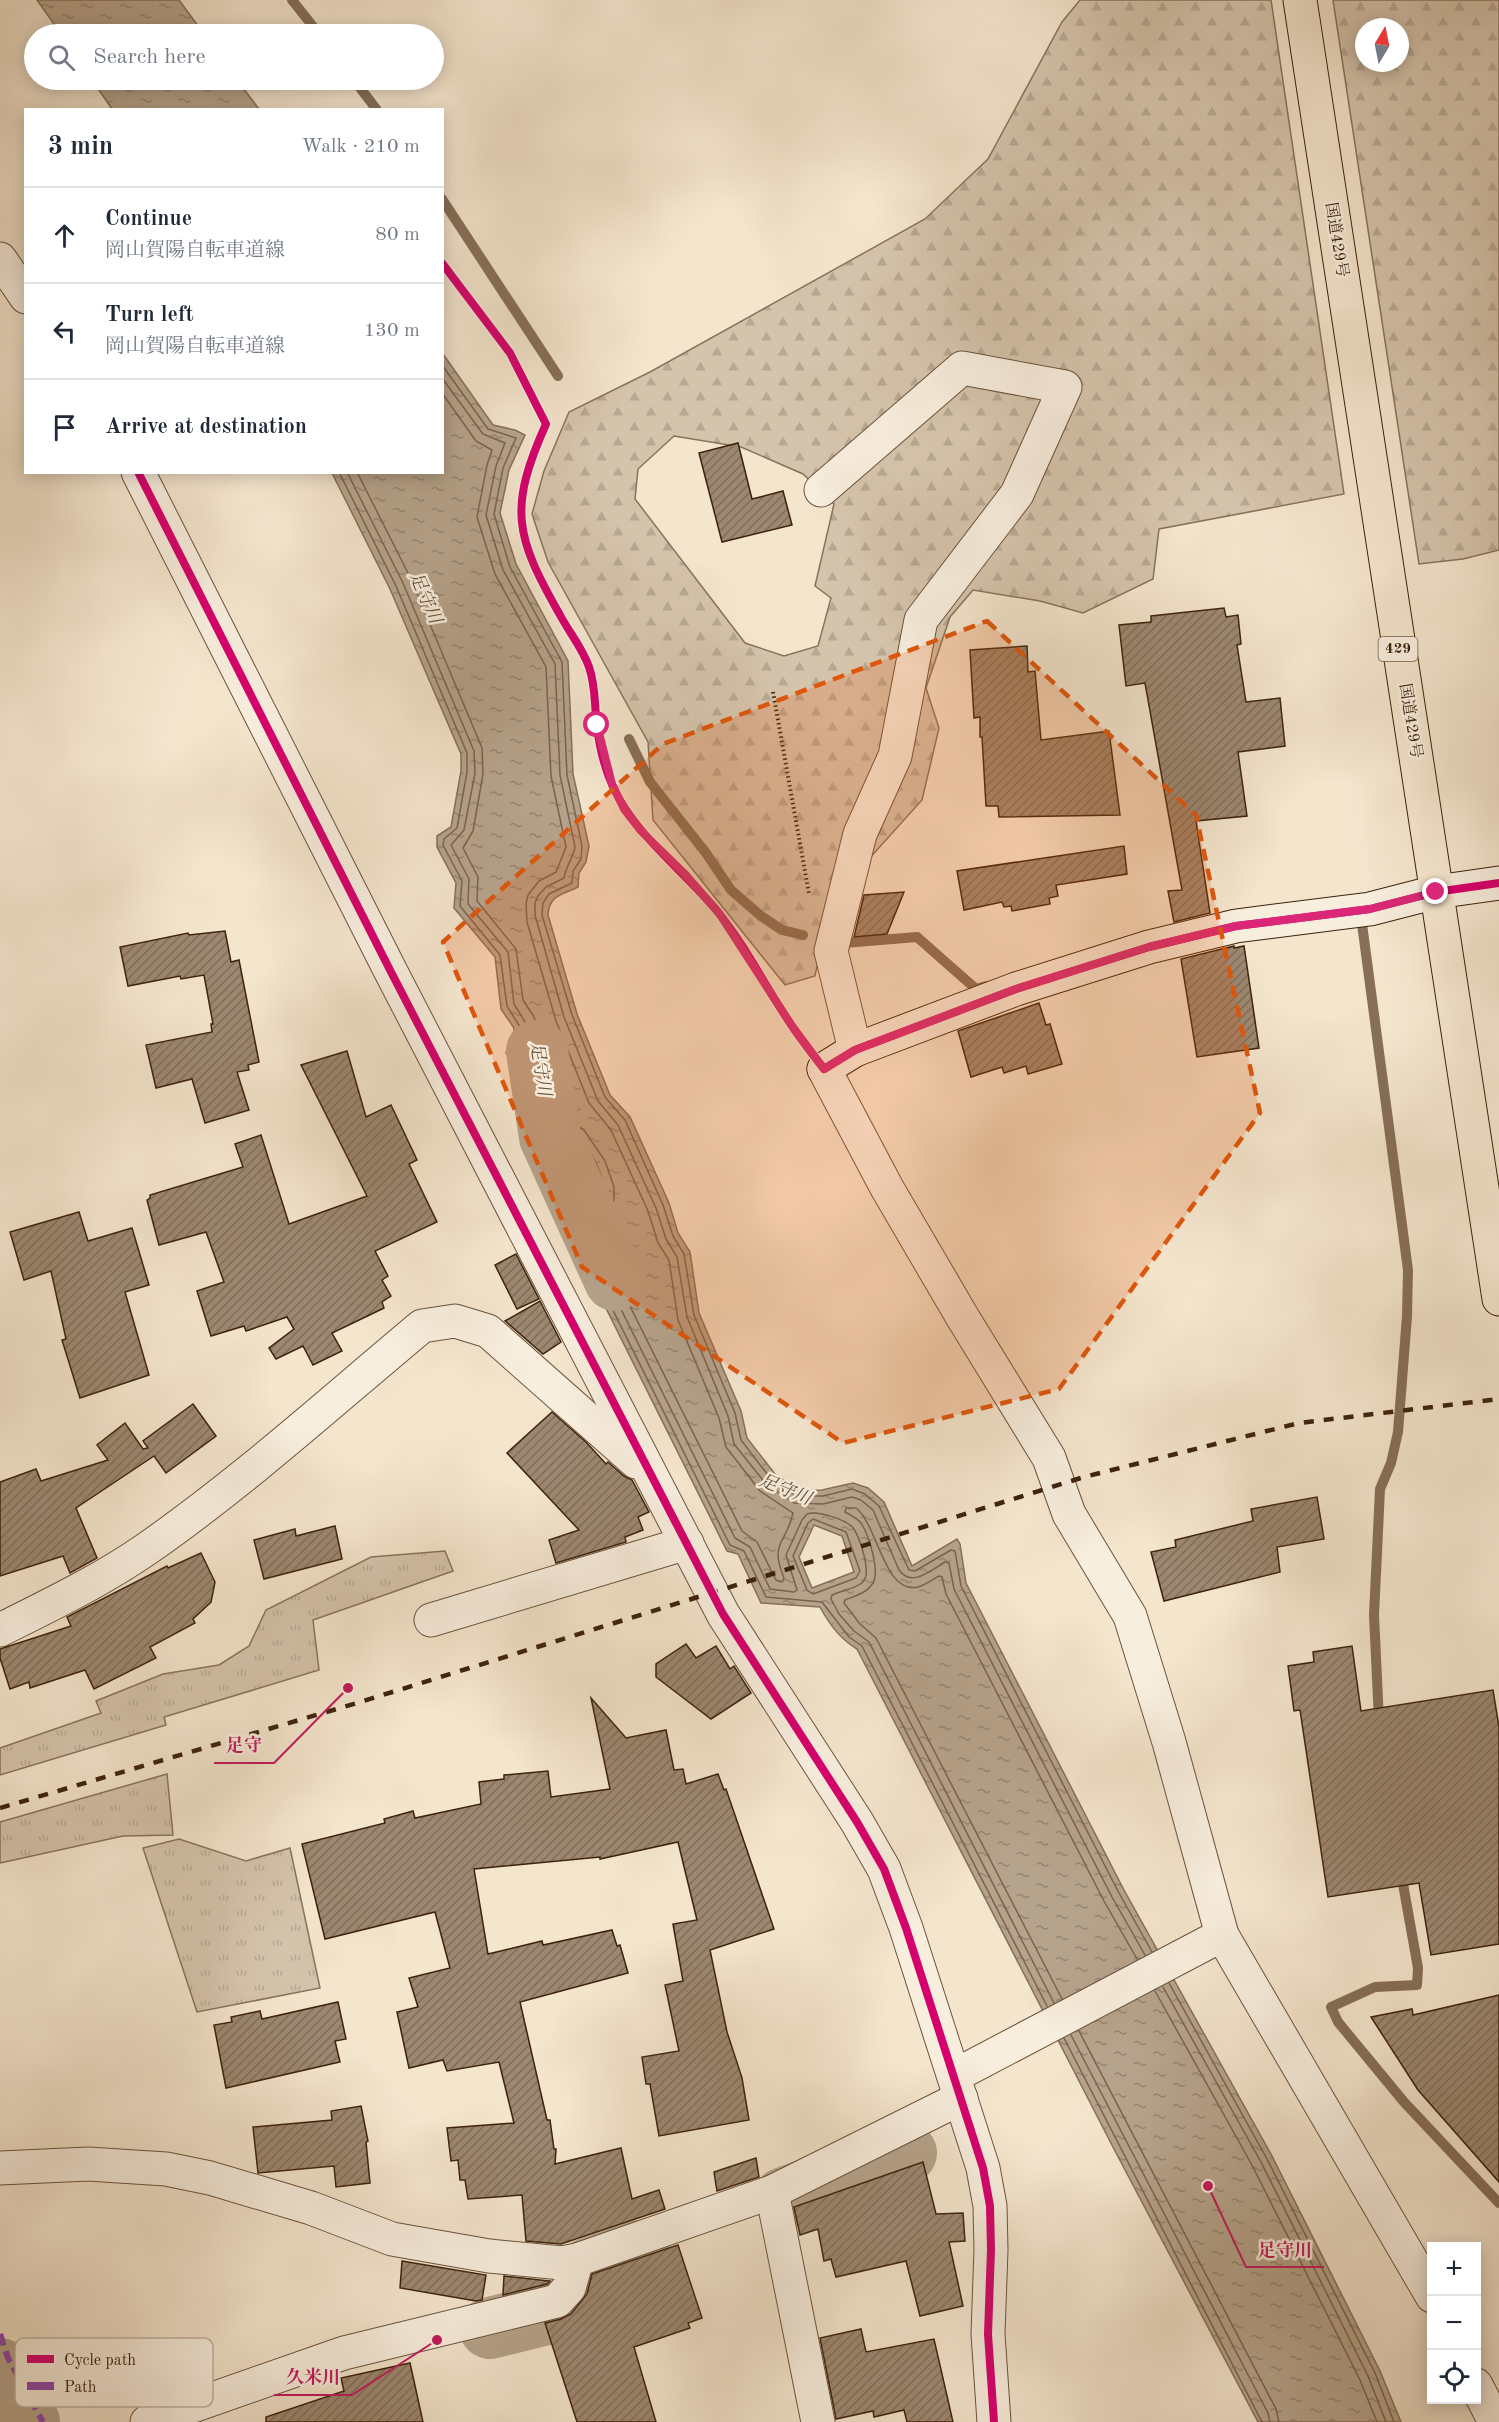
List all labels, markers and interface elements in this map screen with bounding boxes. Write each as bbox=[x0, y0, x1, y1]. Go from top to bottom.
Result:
north arrow bbox=[1355, 18, 1409, 72]
search box bbox=[24, 24, 444, 90]
icon: search bbox=[45, 41, 78, 74]
text: Search here bbox=[93, 46, 206, 68]
text: 3 min bbox=[48, 134, 113, 160]
text: Walk · 210 m bbox=[301, 137, 420, 157]
street label: 国道429号 bbox=[1322, 201, 1352, 279]
text: Continue bbox=[105, 208, 192, 230]
icon: ahead bbox=[48, 219, 81, 252]
text: 80 m bbox=[375, 225, 420, 245]
text: 岡山賀陽自転車道線 bbox=[105, 241, 285, 261]
text: Turn left bbox=[105, 304, 194, 326]
icon: left bbox=[48, 315, 81, 348]
text: 130 m bbox=[364, 321, 420, 341]
text: 岡山賀陽自転車道線 bbox=[105, 337, 285, 357]
icon: arrive bbox=[48, 411, 81, 444]
text: Arrive at destination bbox=[105, 416, 307, 438]
water label: 足守川 bbox=[406, 569, 447, 628]
road number: 429 bbox=[1378, 637, 1418, 661]
street label: 国道429号 bbox=[1396, 682, 1426, 760]
route start bbox=[583, 711, 609, 737]
route end bbox=[1422, 878, 1448, 904]
water label: 足守川 bbox=[527, 1041, 555, 1099]
water label: 足守川 bbox=[757, 1470, 816, 1509]
callout: 足守 bbox=[214, 1727, 274, 1763]
text: 足守 bbox=[226, 1735, 262, 1755]
callout: 足守川 bbox=[1246, 2231, 1324, 2267]
text: 足守川 bbox=[1258, 2240, 1312, 2260]
map controls bbox=[1427, 2242, 1481, 2404]
button: + bbox=[1427, 2242, 1481, 2296]
button: − bbox=[1427, 2296, 1481, 2350]
legend bbox=[15, 2338, 213, 2407]
button: locate bbox=[1427, 2350, 1481, 2404]
text: Cycle path bbox=[64, 2353, 136, 2369]
callout: 久米川 bbox=[274, 2359, 352, 2395]
text: 久米川 bbox=[286, 2367, 340, 2387]
text: Path bbox=[64, 2380, 97, 2396]

